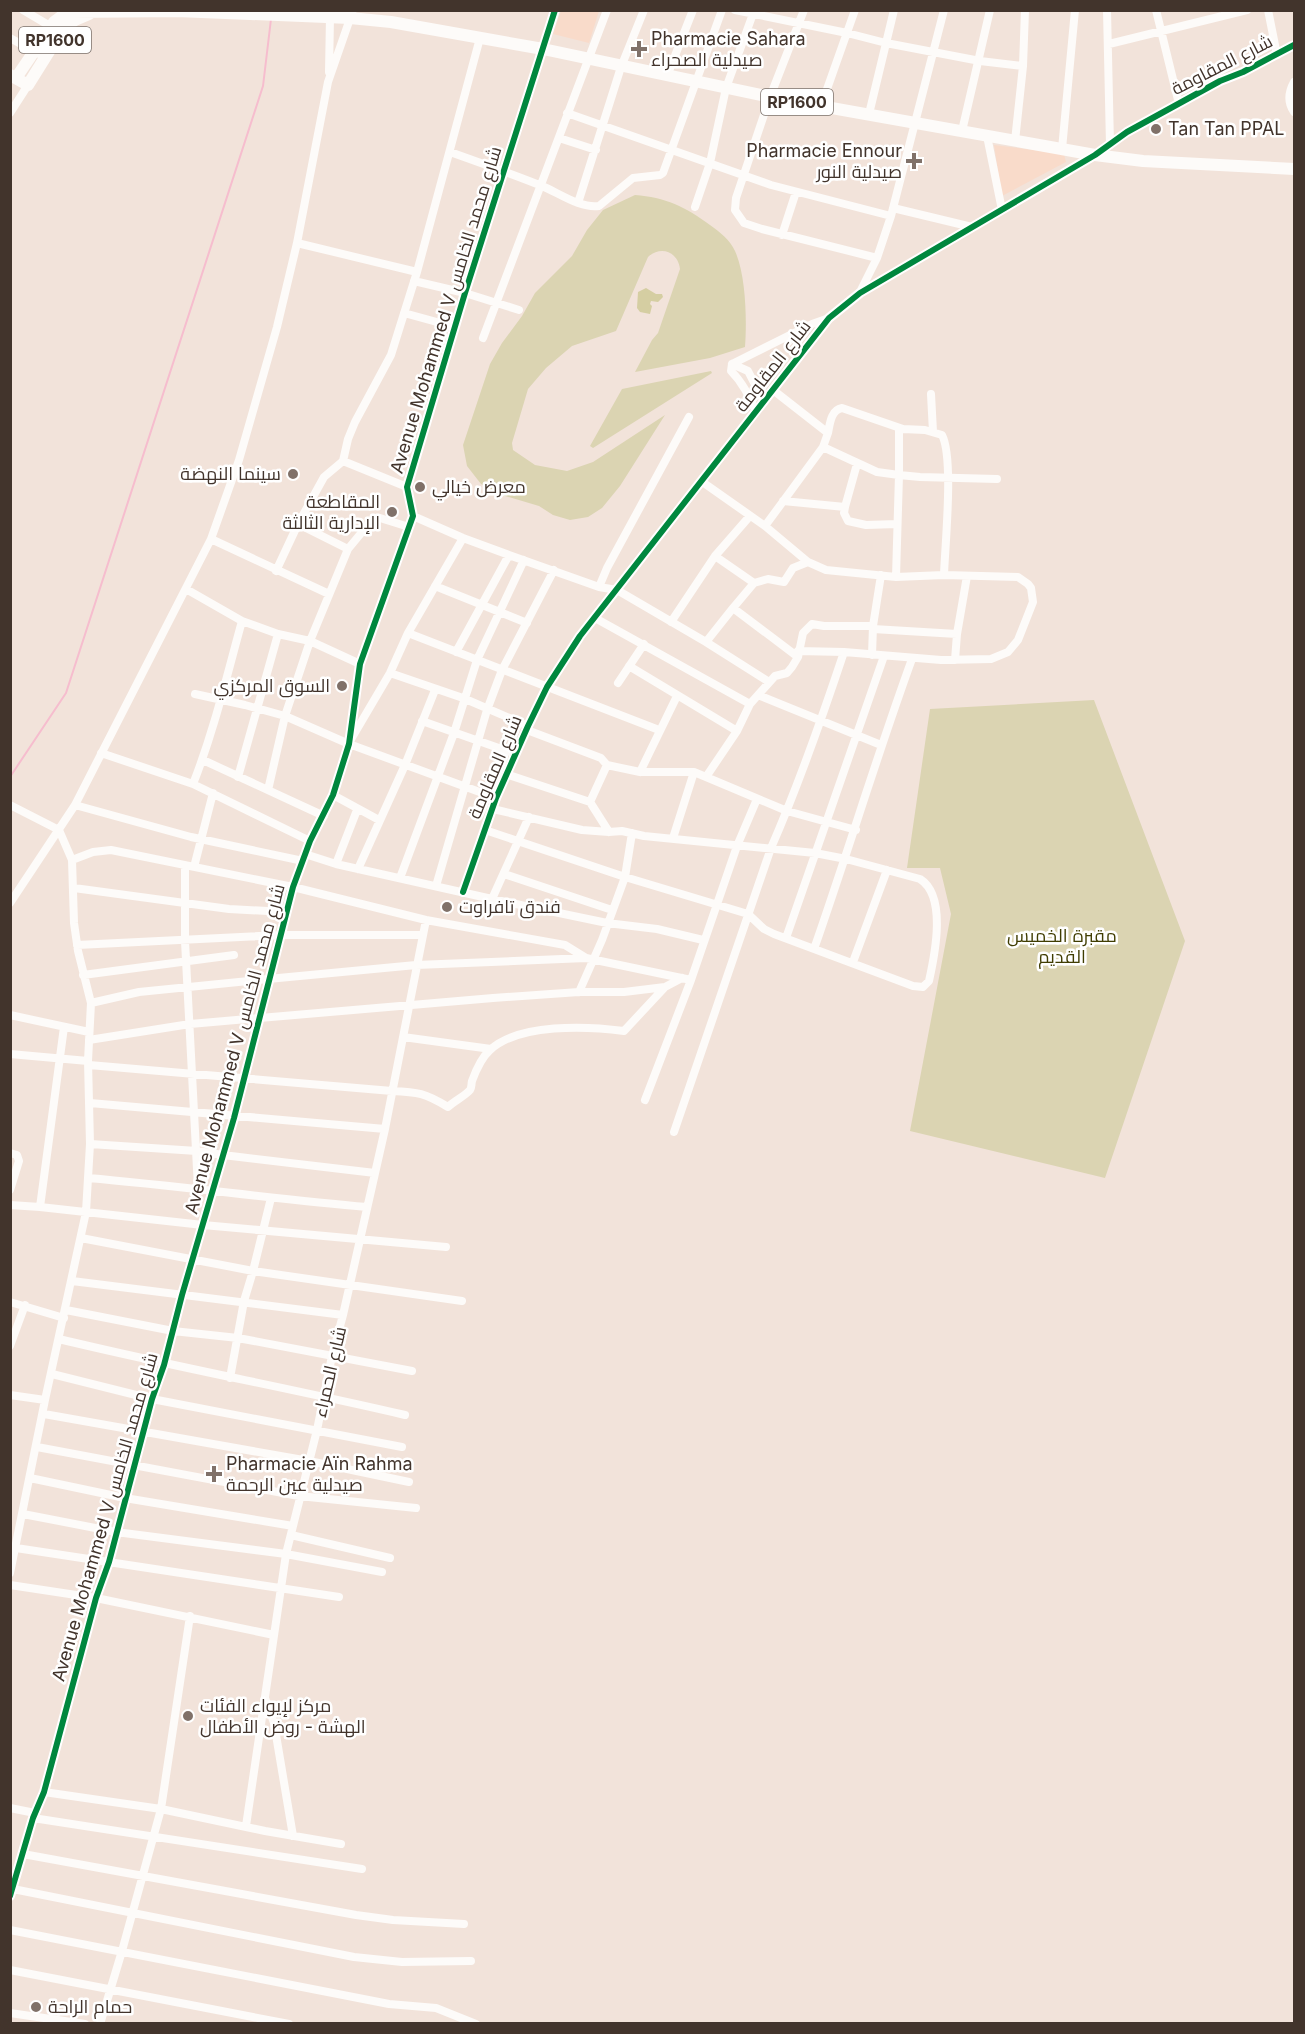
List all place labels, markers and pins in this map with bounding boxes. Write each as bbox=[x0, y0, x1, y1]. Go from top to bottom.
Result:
place label: Pharmacie Sahara صيدلية الصحراء bbox=[651, 28, 806, 71]
marker: Pharmacie Sahara صيدلية الصحراء bbox=[632, 42, 646, 56]
place label: Tan Tan PPAL bbox=[1168, 118, 1284, 139]
marker: Tan Tan PPAL bbox=[1149, 122, 1163, 136]
place label: Pharmacie Ennour صيدلية النور bbox=[746, 140, 902, 183]
marker: Pharmacie Ennour صيدلية النور bbox=[907, 154, 921, 168]
place label: سينما النهضة bbox=[180, 463, 281, 485]
marker: سينما النهضة bbox=[286, 467, 300, 481]
place label: معرض خيالي bbox=[432, 476, 526, 501]
marker: معرض خيالي bbox=[413, 480, 427, 494]
place label: المقاطعة الإدارية الثالثة bbox=[283, 491, 380, 534]
marker: المقاطعة الإدارية الثالثة bbox=[385, 505, 399, 519]
place label: السوق المركزي bbox=[214, 675, 330, 700]
marker: السوق المركزي bbox=[335, 679, 349, 693]
place label: فندق تافراوت bbox=[459, 896, 561, 919]
marker: فندق تافراوت bbox=[440, 900, 454, 914]
place label: Pharmacie Aïn Rahma صيدلية عين الرحمة bbox=[226, 1453, 413, 1496]
marker: Pharmacie Aïn Rahma صيدلية عين الرحمة bbox=[207, 1467, 221, 1481]
place label: مركز لإيواء الفئات الهشة - روض الأطفال bbox=[200, 1695, 366, 1738]
marker: مركز لإيواء الفئات الهشة - روض الأطفال bbox=[181, 1709, 195, 1723]
place label: حمام الراحة bbox=[48, 1996, 132, 2019]
marker: حمام الراحة bbox=[29, 2000, 43, 2014]

